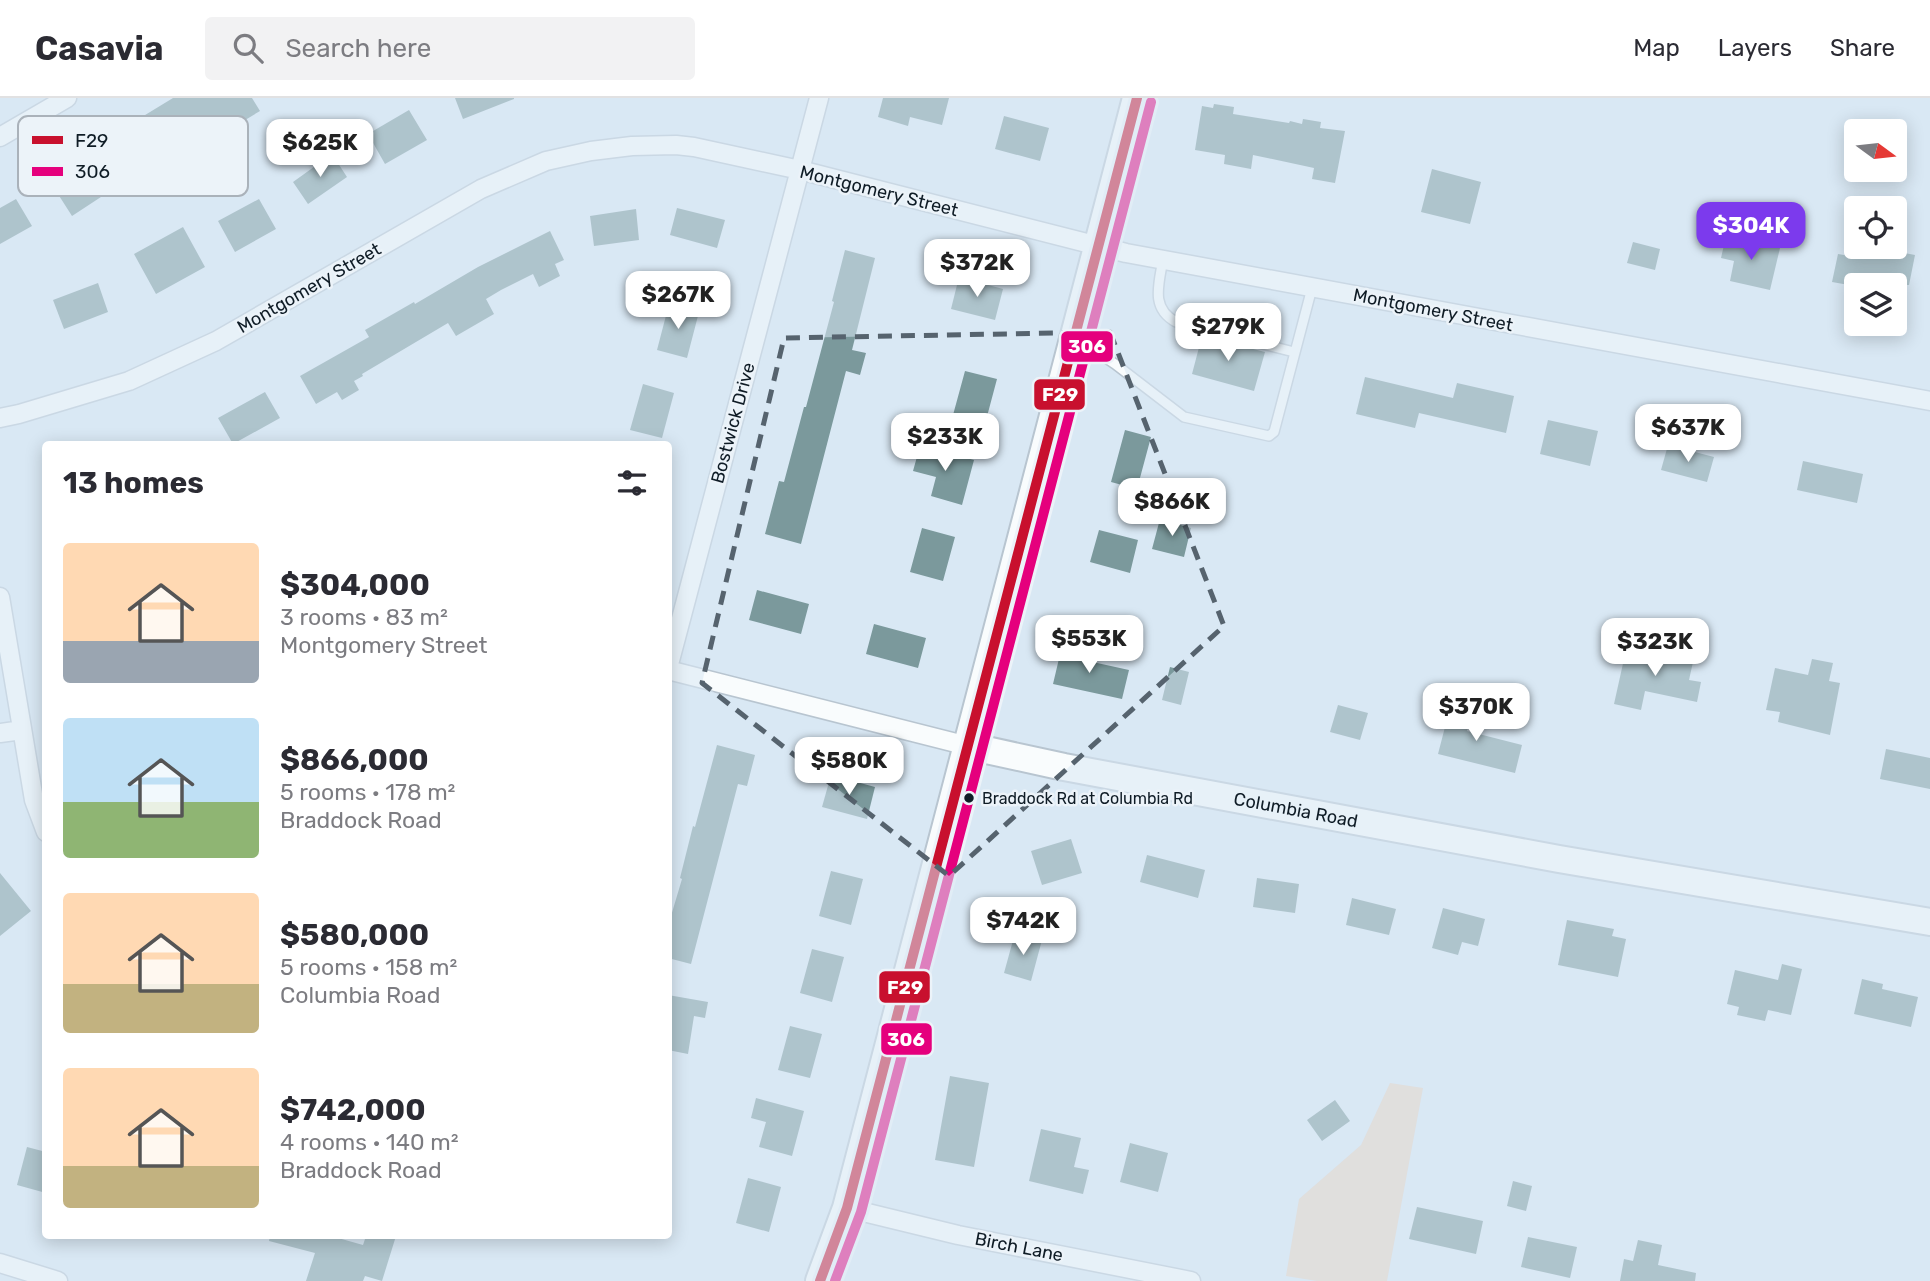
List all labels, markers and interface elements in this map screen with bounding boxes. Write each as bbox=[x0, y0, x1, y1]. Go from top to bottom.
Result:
search box bbox=[205, 17, 695, 80]
text: Casavia bbox=[35, 29, 163, 68]
icon: search bbox=[229, 29, 267, 67]
text: Search here bbox=[285, 33, 431, 64]
text: Map bbox=[1633, 34, 1680, 62]
text: Layers bbox=[1718, 34, 1792, 62]
text: Share bbox=[1830, 34, 1895, 62]
legend bbox=[18, 116, 248, 196]
north arrow bbox=[1844, 119, 1908, 182]
map controls bbox=[1844, 119, 1907, 336]
pin: $625K bbox=[271, 120, 369, 179]
text: $625K bbox=[282, 128, 358, 156]
text: F29 bbox=[75, 129, 108, 152]
text: 306 bbox=[75, 160, 110, 183]
street label: Montgomery Street bbox=[798, 161, 960, 221]
button: locate bbox=[1844, 196, 1907, 259]
pin: $304K bbox=[1702, 202, 1800, 262]
text: $304K bbox=[1712, 211, 1790, 239]
street label: Montgomery Street bbox=[233, 238, 385, 338]
pin: $372K bbox=[928, 240, 1026, 299]
text: $372K bbox=[940, 248, 1014, 276]
pin: $267K bbox=[629, 272, 727, 331]
button: layers bbox=[1844, 273, 1907, 336]
text: $267K bbox=[642, 280, 714, 308]
street label: Montgomery Street bbox=[1351, 284, 1515, 336]
pin: $279K bbox=[1179, 303, 1277, 363]
text: $279K bbox=[1191, 312, 1265, 340]
line badge: 306 bbox=[1060, 330, 1114, 363]
text: 306 bbox=[1068, 335, 1106, 358]
street label: Bostwick Drive bbox=[706, 360, 760, 486]
line badge: F29 bbox=[1033, 378, 1086, 411]
text: F29 bbox=[1042, 383, 1078, 406]
pin: $637K bbox=[1639, 404, 1737, 464]
text: $637K bbox=[1651, 413, 1725, 441]
pin: $233K bbox=[896, 414, 994, 473]
text: $233K bbox=[907, 422, 983, 450]
icon: filters bbox=[613, 464, 651, 502]
text: 13 homes bbox=[63, 465, 204, 501]
pin: $866K bbox=[1123, 478, 1221, 538]
text: $866K bbox=[1134, 487, 1210, 515]
text: $304,000 bbox=[280, 567, 430, 603]
icon: home bbox=[119, 571, 203, 655]
text: 3 rooms · 83 m² bbox=[280, 603, 448, 631]
pin: $553K bbox=[1040, 616, 1138, 675]
pin: $323K bbox=[1606, 618, 1704, 678]
text: $553K bbox=[1051, 624, 1127, 652]
text: $323K bbox=[1617, 627, 1693, 655]
text: Montgomery Street bbox=[280, 631, 487, 659]
pin: $370K bbox=[1427, 684, 1525, 743]
text: $370K bbox=[1439, 692, 1513, 720]
pin: $580K bbox=[800, 738, 898, 797]
text: $866,000 bbox=[280, 742, 429, 778]
icon: home bbox=[119, 746, 203, 830]
text: $580K bbox=[811, 746, 887, 774]
text: 5 rooms · 178 m² bbox=[280, 778, 455, 806]
street label: Columbia Road bbox=[1232, 788, 1360, 832]
place label: Braddock Rd at Columbia Rd bbox=[982, 789, 1193, 808]
marker: Braddock Rd at Columbia Rd bbox=[962, 791, 976, 805]
text: Braddock Road bbox=[280, 806, 442, 834]
pin: $742K bbox=[974, 898, 1072, 957]
text: $742K bbox=[986, 906, 1060, 934]
text: $580,000 bbox=[280, 917, 429, 953]
icon: home bbox=[119, 921, 203, 1005]
text: 5 rooms · 158 m² bbox=[280, 953, 457, 981]
line badge: F29 bbox=[878, 970, 931, 1004]
text: F29 bbox=[887, 976, 923, 999]
text: Columbia Road bbox=[280, 981, 441, 1009]
line badge: 306 bbox=[880, 1022, 933, 1056]
text: 306 bbox=[887, 1028, 925, 1051]
text: $742,000 bbox=[280, 1092, 426, 1128]
icon: home bbox=[119, 1096, 203, 1180]
text: 4 rooms · 140 m² bbox=[280, 1128, 459, 1156]
text: Braddock Road bbox=[280, 1156, 442, 1184]
street label: Birch Lane bbox=[973, 1228, 1065, 1266]

